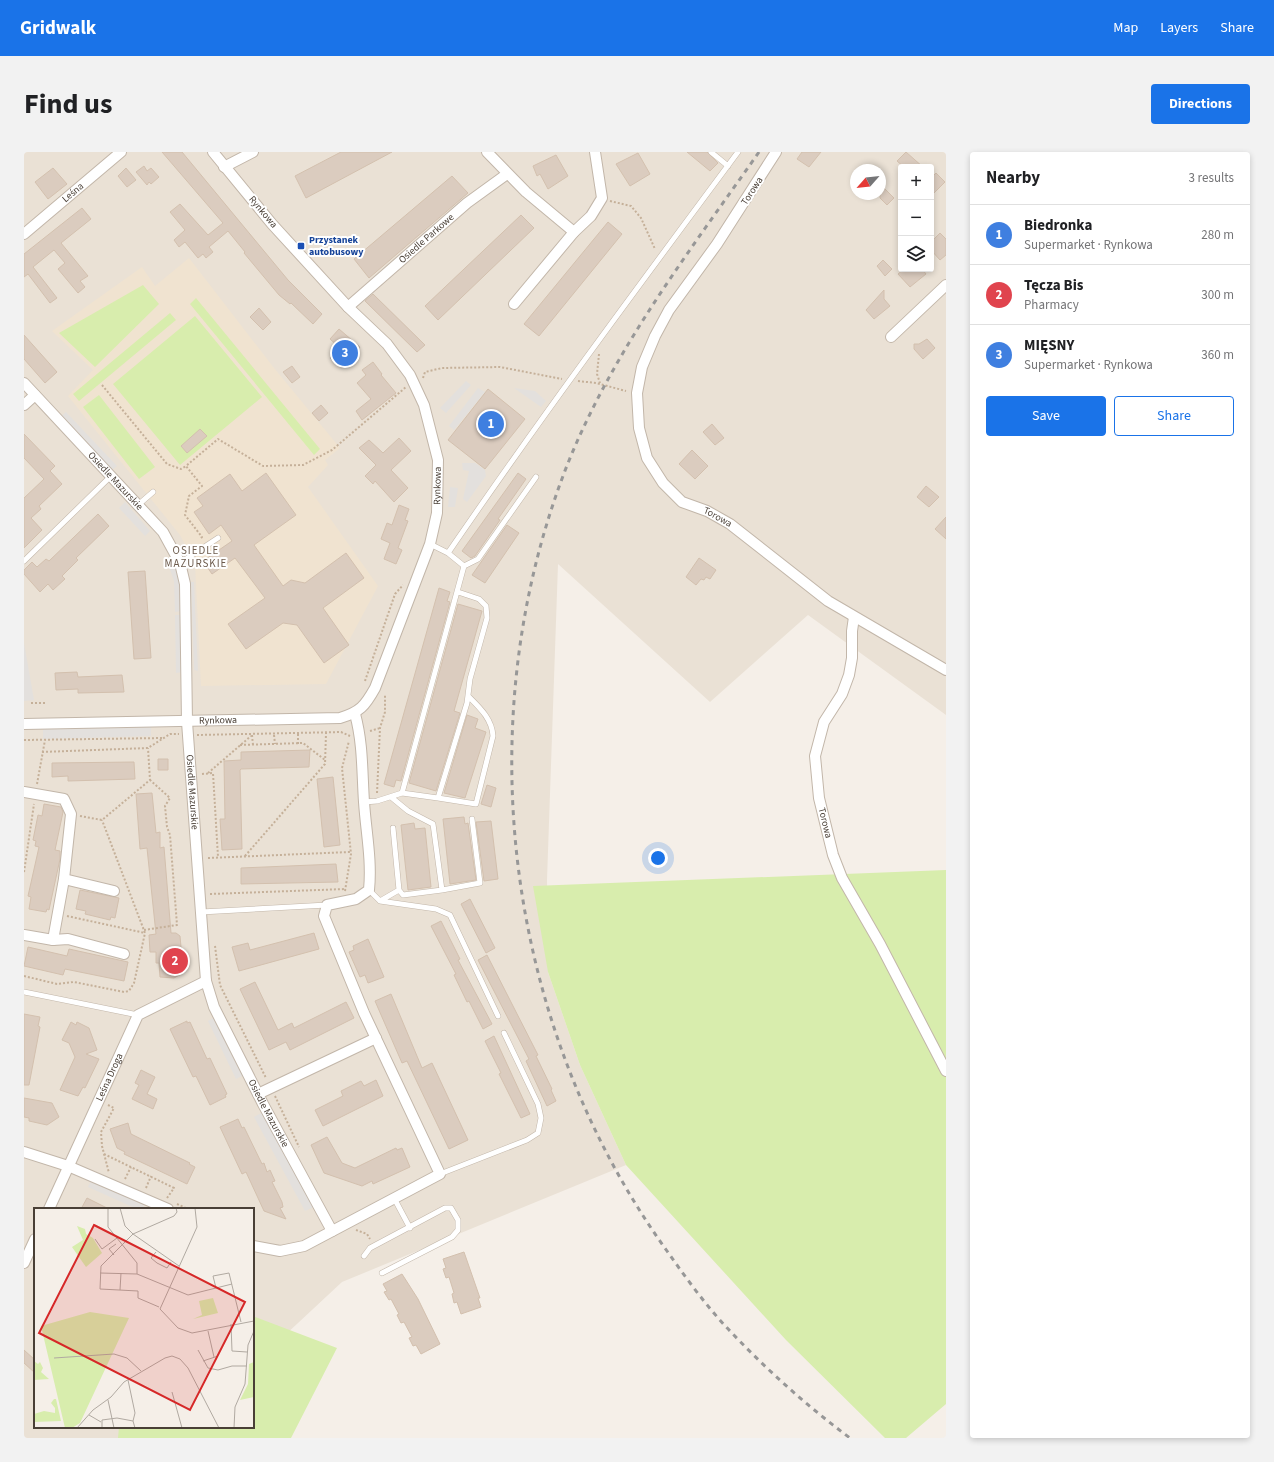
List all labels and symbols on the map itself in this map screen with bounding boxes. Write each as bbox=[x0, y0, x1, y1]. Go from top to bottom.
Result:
north arrow bbox=[850, 164, 886, 200]
street label: Torowa bbox=[738, 174, 766, 208]
street label: Leśna bbox=[59, 179, 87, 206]
street label: Rynkowa bbox=[245, 193, 281, 231]
street label: Osiedle Parkowe bbox=[396, 210, 457, 267]
place label: Przystanek autobusowy bbox=[309, 233, 364, 259]
marker: Przystanek autobusowy bbox=[296, 241, 306, 251]
pin: 3 bbox=[332, 338, 358, 368]
pin: 1 bbox=[478, 409, 504, 439]
street label: Osiedle Mazurskie bbox=[85, 449, 146, 513]
street label: Rynkowa bbox=[430, 467, 445, 505]
street label: Torowa bbox=[702, 503, 735, 531]
district label: OSIEDLE MAZURSKIE bbox=[165, 543, 227, 571]
street label: Rynkowa bbox=[199, 713, 237, 728]
street label: Osiedle Mazurskie bbox=[182, 754, 202, 830]
street label: Torowa bbox=[815, 806, 836, 840]
your location bbox=[648, 848, 668, 868]
pin: 2 bbox=[162, 946, 188, 976]
street label: Leśna Droga bbox=[92, 1051, 127, 1103]
street label: Osiedle Mazurskie bbox=[245, 1077, 292, 1150]
inset map bbox=[34, 1208, 254, 1428]

